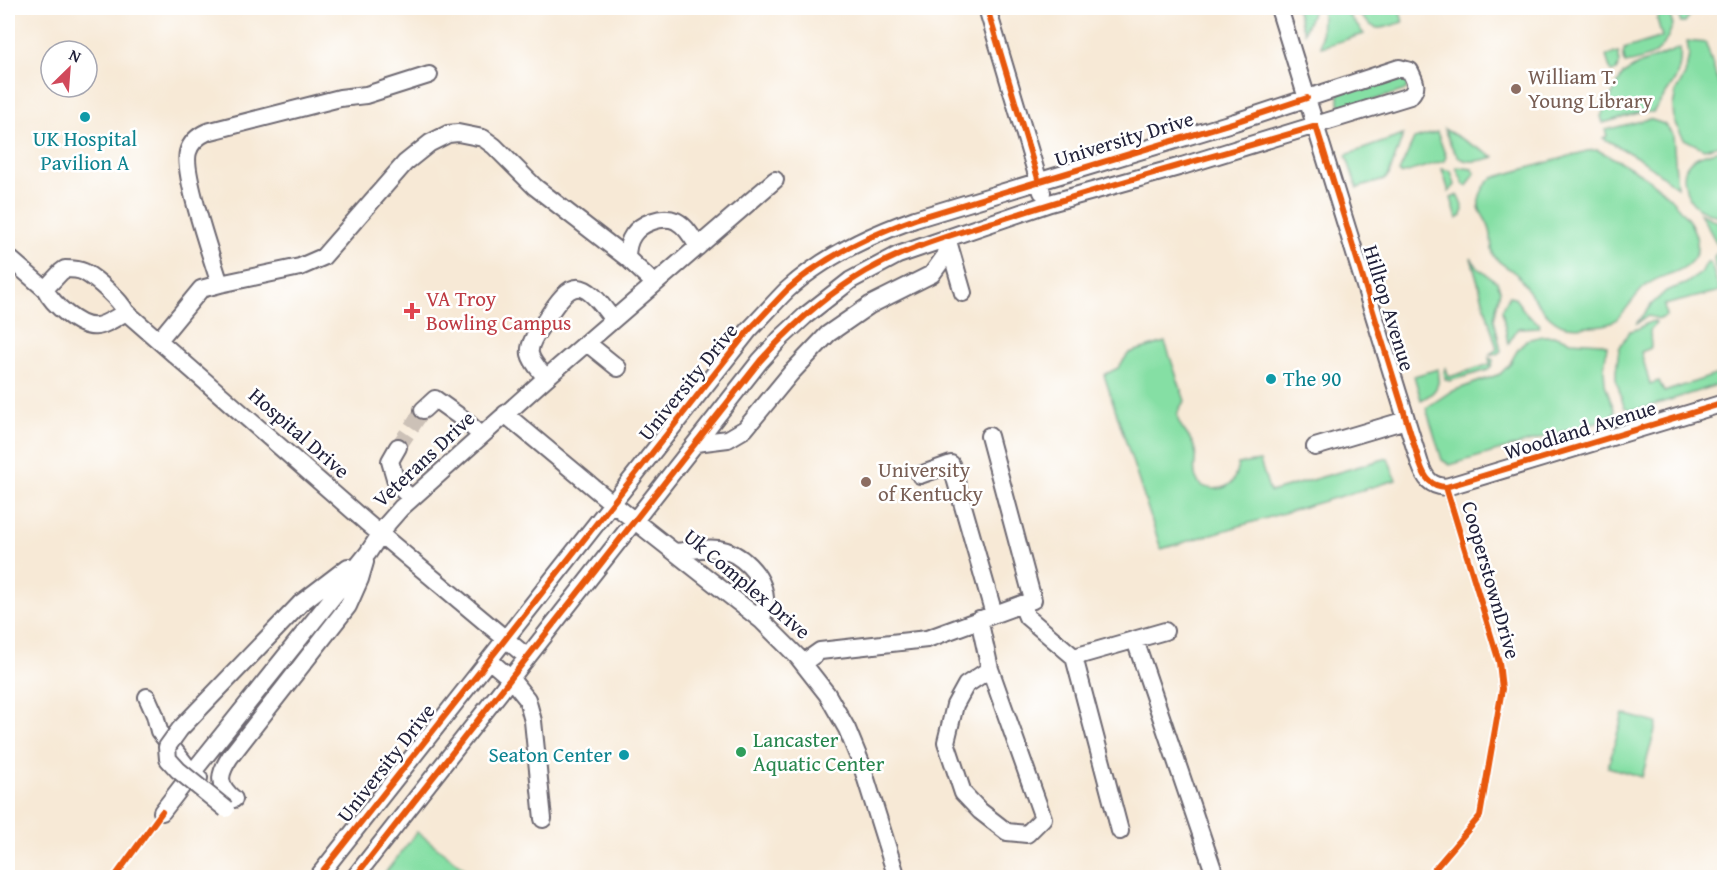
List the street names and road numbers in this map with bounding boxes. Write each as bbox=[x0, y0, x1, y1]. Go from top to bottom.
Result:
street label: University Drive bbox=[1051, 103, 1197, 174]
street label: Hilltop Avenue bbox=[1356, 241, 1423, 375]
street label: University Drive bbox=[630, 316, 745, 447]
street label: Hospital Drive bbox=[242, 380, 357, 485]
street label: Woodland Avenue bbox=[1500, 392, 1660, 467]
street label: Veterans Drive bbox=[366, 403, 482, 514]
street label: CooperstownDrive bbox=[1454, 497, 1529, 662]
street label: Uk Complex Drive bbox=[677, 521, 818, 646]
street label: University Drive bbox=[329, 696, 442, 829]

